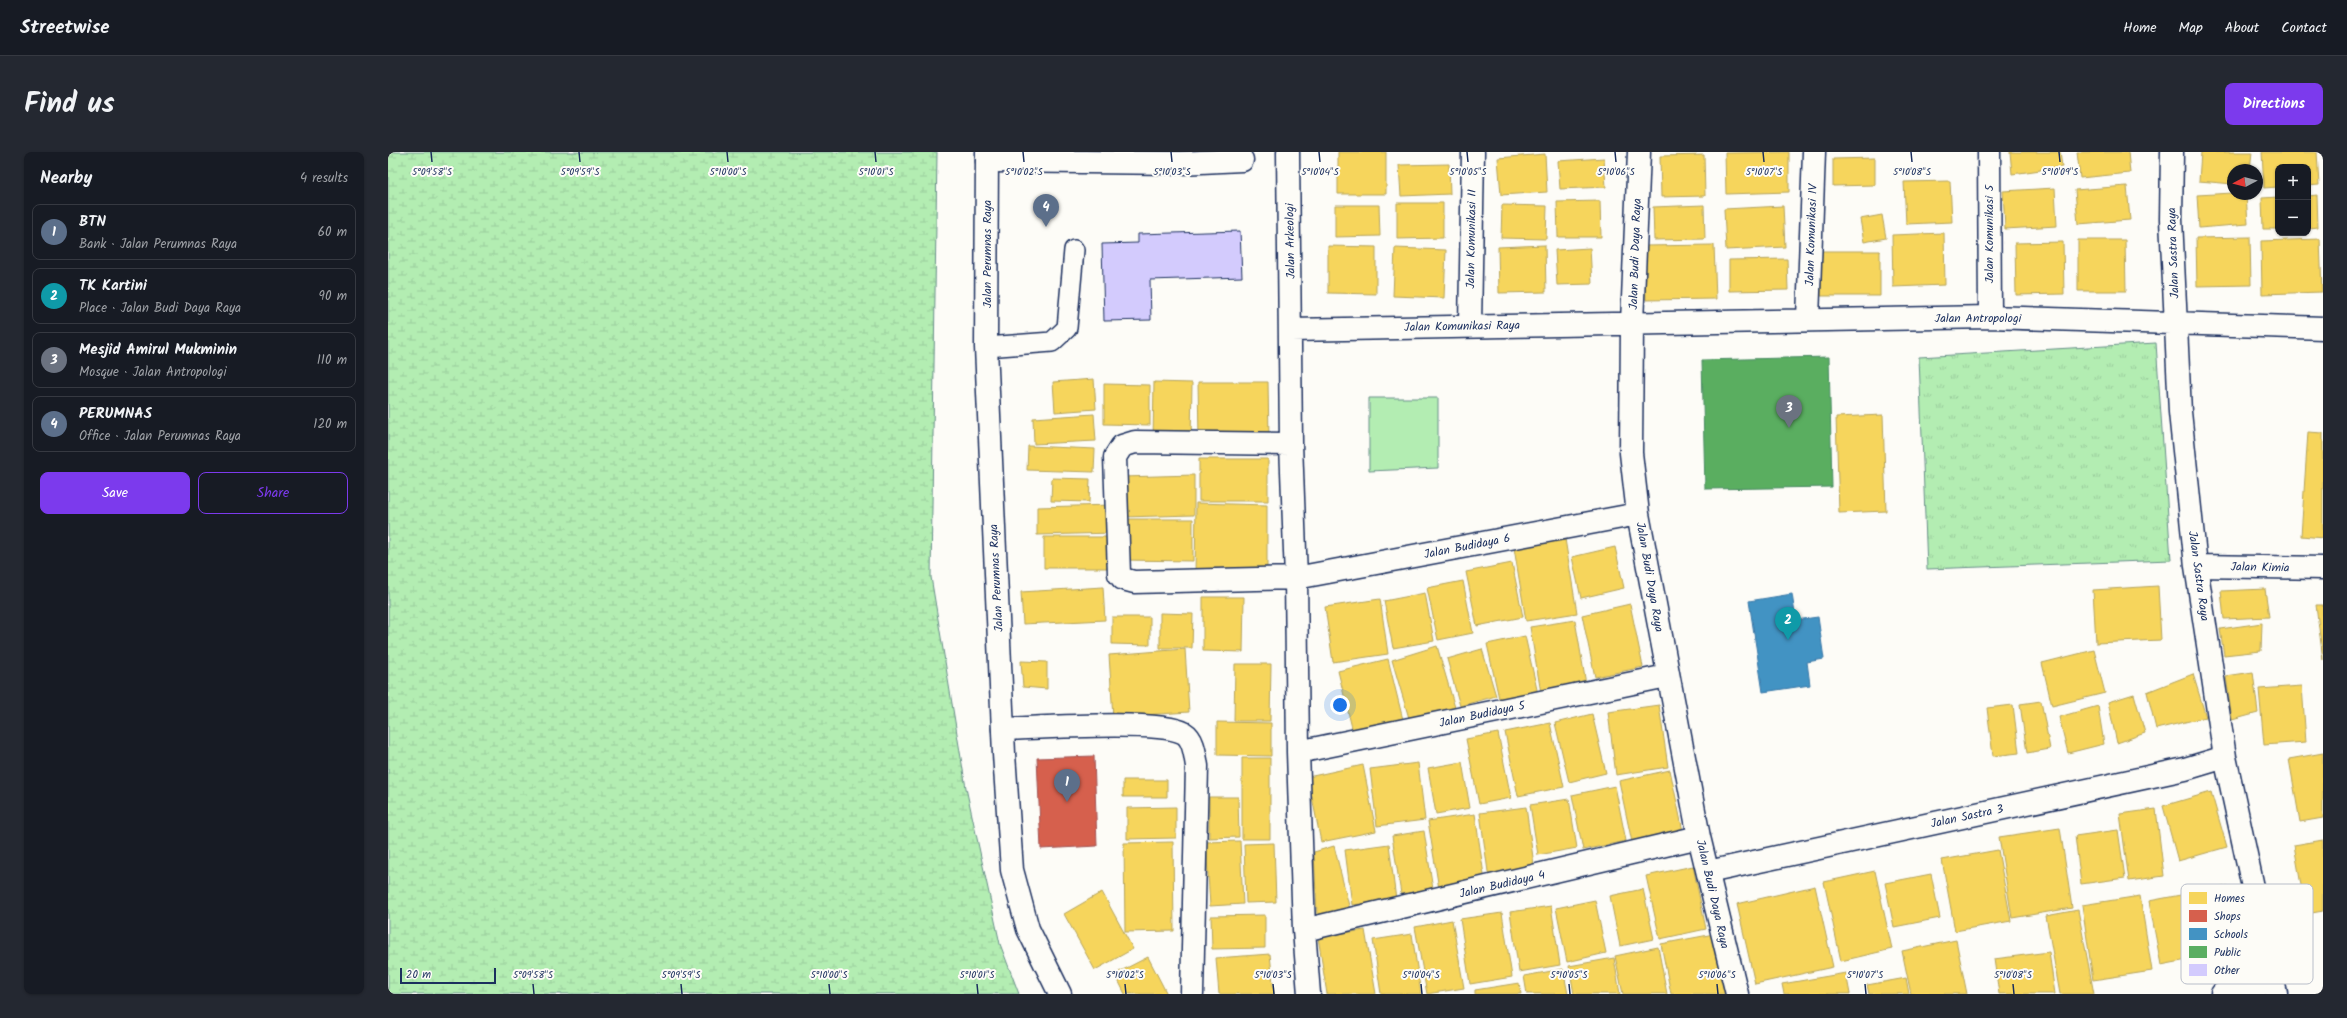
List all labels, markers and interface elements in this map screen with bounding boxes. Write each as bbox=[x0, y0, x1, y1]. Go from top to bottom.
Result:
text: Streetwise bbox=[20, 13, 110, 43]
text: Home bbox=[2123, 17, 2157, 39]
text: Map bbox=[2179, 17, 2203, 39]
text: About bbox=[2225, 17, 2259, 39]
text: Contact bbox=[2281, 17, 2327, 39]
text: Find us bbox=[24, 82, 115, 127]
button: Directions bbox=[2225, 83, 2323, 125]
text: 5°09'58"S bbox=[412, 164, 453, 180]
text: 5°09'59"S bbox=[561, 164, 600, 180]
text: 5°10'00"S bbox=[710, 164, 747, 180]
text: 5°10'01"S bbox=[858, 164, 894, 180]
text: 5°10'02"S bbox=[1005, 164, 1044, 180]
text: 5°10'03"S bbox=[1153, 164, 1192, 180]
text: 5°10'04"S bbox=[1301, 164, 1339, 180]
text: 5°10'05"S bbox=[1449, 164, 1487, 180]
text: 5°10'06"S bbox=[1597, 164, 1635, 180]
text: 5°10'07"S bbox=[1746, 164, 1783, 180]
text: 5°10'08"S bbox=[1893, 164, 1932, 180]
text: 5°10'09"S bbox=[2042, 164, 2079, 180]
north arrow bbox=[2227, 164, 2263, 200]
map controls bbox=[2275, 164, 2311, 236]
button: + bbox=[2275, 164, 2311, 200]
text: Nearby bbox=[40, 165, 92, 192]
text: 4 results bbox=[300, 168, 348, 189]
street label: Jalan Komunikasi IV bbox=[1800, 182, 1823, 286]
street label: Jalan Komunikasi 5 bbox=[1980, 183, 1999, 283]
street label: Jalan Komunikasi II bbox=[1461, 189, 1482, 289]
pin: 4 bbox=[1033, 194, 1059, 227]
street label: Jalan Budi Daya Raya bbox=[1624, 198, 1647, 310]
street label: Jalan Perumnas Raya bbox=[978, 200, 997, 308]
button: − bbox=[2275, 200, 2311, 236]
street label: Jalan Arkeologi bbox=[1280, 202, 1301, 279]
street label: Jalan Sastra Raya bbox=[2162, 207, 2185, 299]
text: BTN bbox=[79, 210, 106, 234]
text: 1 bbox=[52, 222, 56, 243]
text: 60 m bbox=[318, 222, 347, 243]
text: Bank · Jalan Perumnas Raya bbox=[79, 234, 237, 255]
text: TK Kartini bbox=[79, 274, 147, 298]
text: 2 bbox=[50, 286, 58, 307]
text: 90 m bbox=[319, 286, 347, 307]
text: Place · Jalan Budi Daya Raya bbox=[79, 298, 241, 319]
street label: Jalan Antropologi bbox=[1935, 309, 2023, 328]
street label: Jalan Komunikasi Raya bbox=[1404, 316, 1521, 337]
text: Mesjid Amirul Mukminin bbox=[79, 338, 237, 362]
text: 3 bbox=[50, 350, 58, 371]
text: 110 m bbox=[317, 350, 347, 371]
text: Mosque · Jalan Antropologi bbox=[79, 362, 227, 383]
pin: 3 bbox=[1776, 395, 1802, 428]
text: PERUMNAS bbox=[79, 402, 152, 426]
text: 4 bbox=[50, 414, 58, 435]
text: 120 m bbox=[313, 414, 347, 435]
text: Office · Jalan Perumnas Raya bbox=[79, 426, 241, 447]
button: Save bbox=[40, 472, 190, 514]
button: Share bbox=[198, 472, 348, 514]
street label: Jalan Budi Daya Raya bbox=[1630, 521, 1669, 634]
street label: Jalan Perumnas Raya bbox=[984, 523, 1009, 632]
street label: Jalan Budidaya 6 bbox=[1422, 529, 1512, 564]
street label: Jalan Sastra Raya bbox=[2183, 530, 2214, 623]
street label: Jalan Kimia bbox=[2230, 557, 2290, 578]
pin: 2 bbox=[1775, 607, 1801, 640]
your location bbox=[1330, 695, 1350, 715]
street label: Jalan Budidaya 5 bbox=[1437, 696, 1528, 733]
pin: 1 bbox=[1054, 769, 1080, 802]
street label: Jalan Sastra 3 bbox=[1929, 799, 2005, 833]
street label: Jalan Budi Daya Raya bbox=[1691, 838, 1734, 951]
street label: Jalan Budidaya 4 bbox=[1457, 865, 1547, 904]
legend bbox=[2181, 884, 2313, 984]
text: Homes bbox=[2214, 890, 2245, 908]
text: Shops bbox=[2214, 908, 2241, 926]
text: Schools bbox=[2214, 926, 2248, 944]
text: Public bbox=[2214, 944, 2241, 962]
text: Other bbox=[2214, 962, 2241, 980]
scale bar bbox=[400, 966, 496, 985]
text: 20 m bbox=[406, 966, 431, 984]
text: 5°09'58"S bbox=[513, 967, 554, 983]
text: 5°09'59"S bbox=[662, 967, 701, 983]
text: 5°10'00"S bbox=[811, 967, 848, 983]
text: 5°10'01"S bbox=[959, 967, 995, 983]
text: 5°10'02"S bbox=[1106, 967, 1145, 983]
text: 5°10'03"S bbox=[1254, 967, 1293, 983]
text: 5°10'04"S bbox=[1402, 967, 1440, 983]
text: 5°10'05"S bbox=[1550, 967, 1588, 983]
text: 5°10'06"S bbox=[1698, 967, 1736, 983]
text: 5°10'07"S bbox=[1847, 967, 1884, 983]
text: 5°10'08"S bbox=[1994, 967, 2033, 983]

